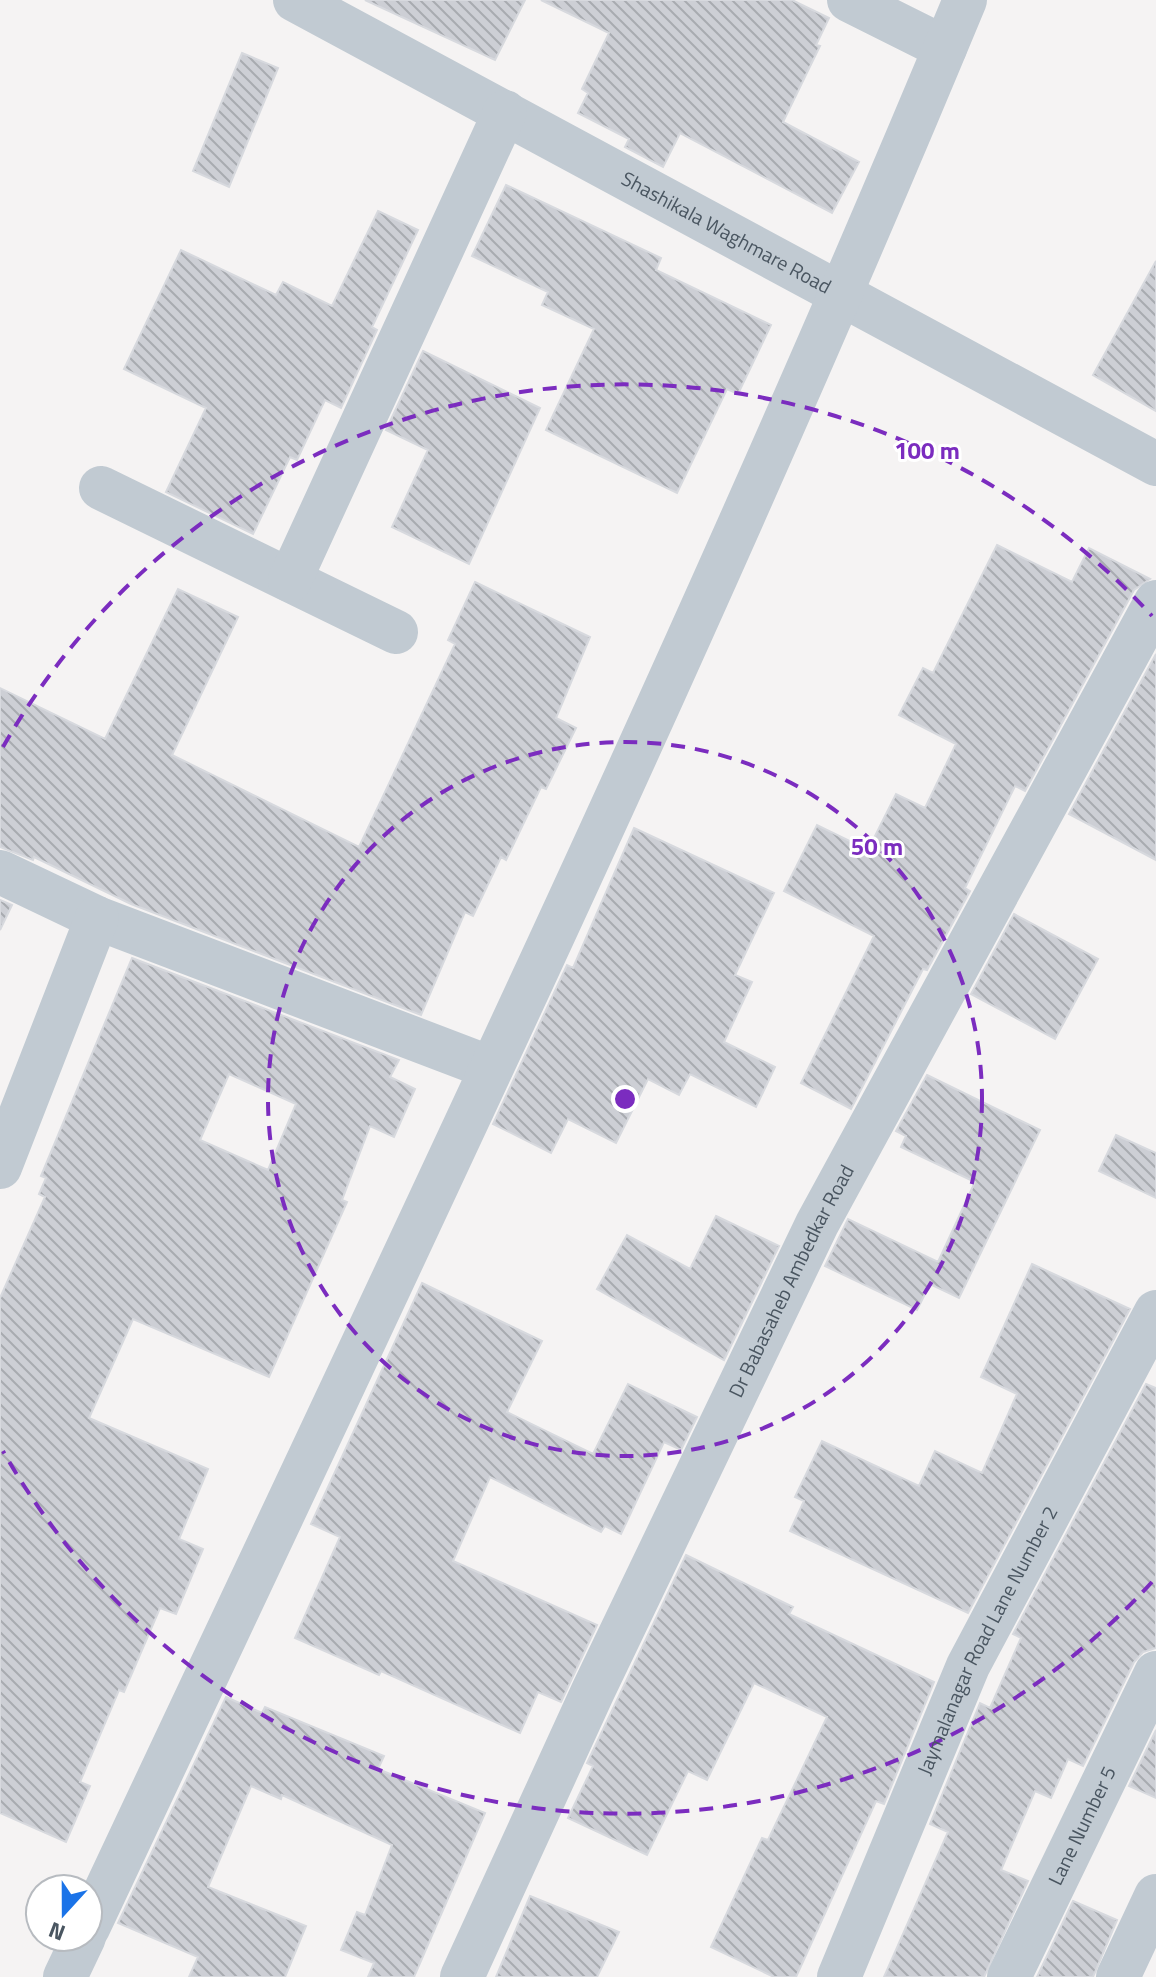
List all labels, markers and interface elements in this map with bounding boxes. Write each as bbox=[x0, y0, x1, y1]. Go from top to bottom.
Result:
street label: Shashikala Waghmare Road bbox=[616, 163, 837, 301]
text: 100 m bbox=[894, 432, 960, 468]
text: 50 m bbox=[851, 828, 903, 864]
centre of rings bbox=[611, 1085, 639, 1113]
street label: Dr Babasaheb Ambedkar Road bbox=[720, 1159, 862, 1402]
street label: Jaymalanagar Road Lane Number 2 bbox=[909, 1500, 1065, 1779]
street label: Lane Number 5 bbox=[1040, 1761, 1124, 1890]
north arrow bbox=[24, 1873, 104, 1953]
text: N bbox=[44, 1913, 70, 1950]

